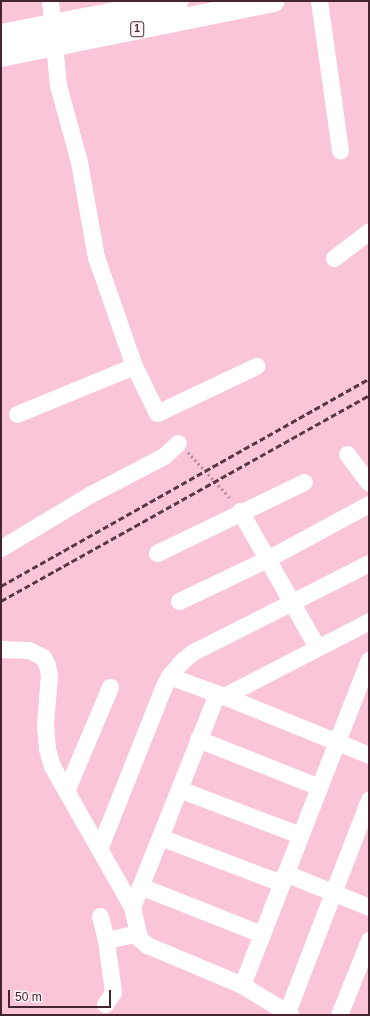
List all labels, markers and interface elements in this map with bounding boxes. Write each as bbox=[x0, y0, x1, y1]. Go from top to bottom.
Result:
road number: 1 bbox=[130, 21, 144, 37]
scale bar bbox=[10, 982, 113, 1008]
text: 50 m bbox=[15, 990, 42, 1004]

